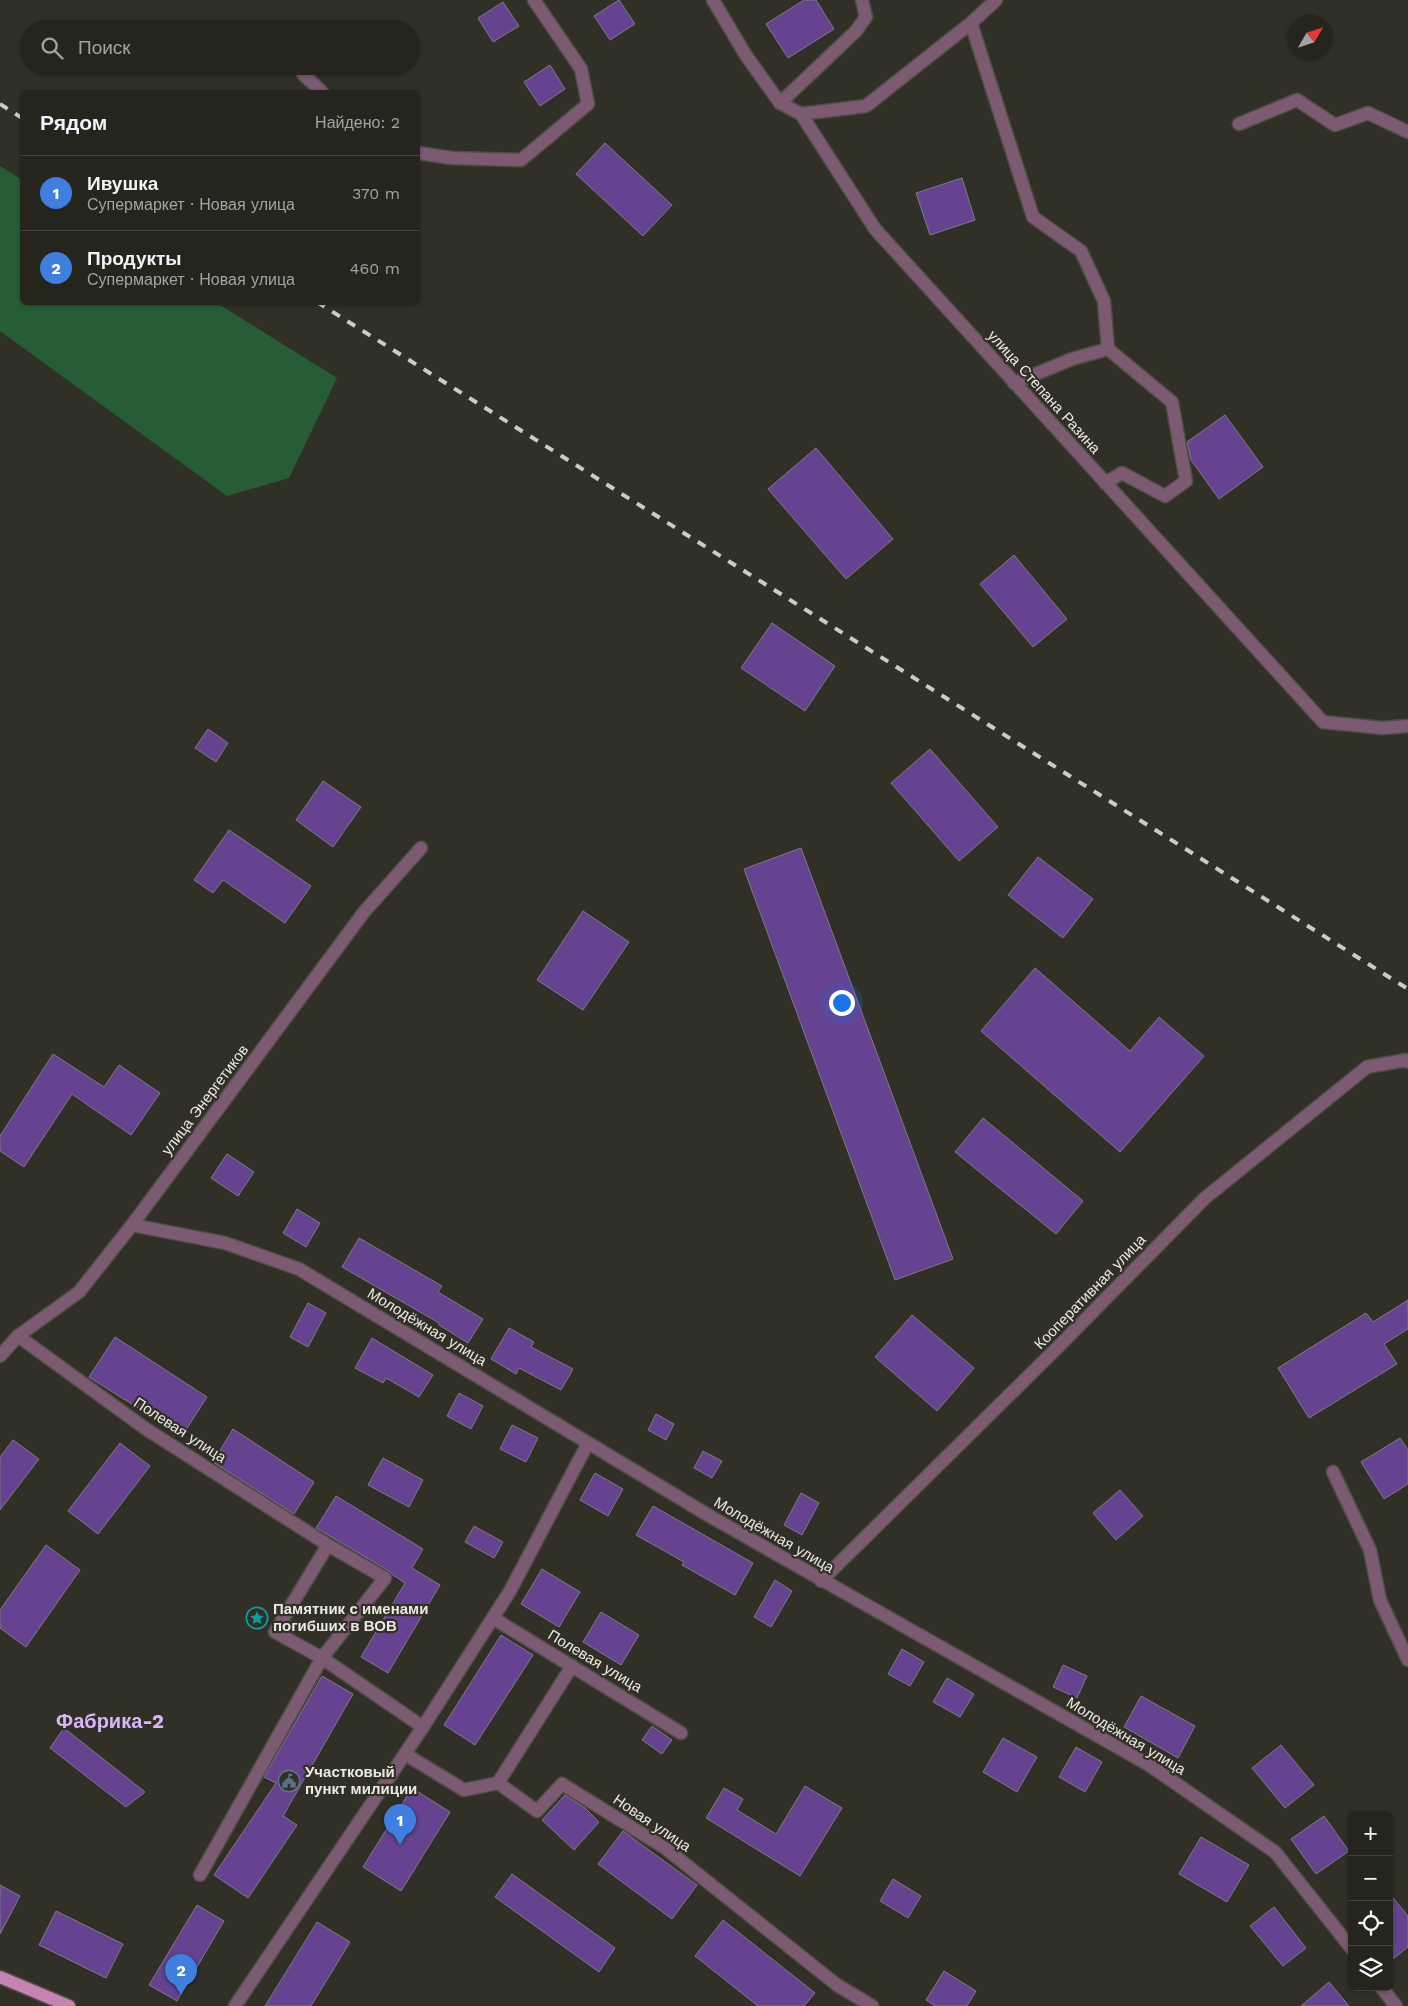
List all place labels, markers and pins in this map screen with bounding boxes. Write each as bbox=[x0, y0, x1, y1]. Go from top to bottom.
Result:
place label: Памятник с именами погибших в ВОВ bbox=[273, 1600, 428, 1635]
place icon: Памятник с именами погибших в ВОВ bbox=[245, 1606, 269, 1630]
place label: Участковый пункт милиции bbox=[305, 1763, 417, 1798]
public building icon: Участковый пункт милиции bbox=[277, 1769, 301, 1793]
pin: 1 bbox=[384, 1804, 416, 1845]
pin: 2 bbox=[165, 1954, 197, 1995]

